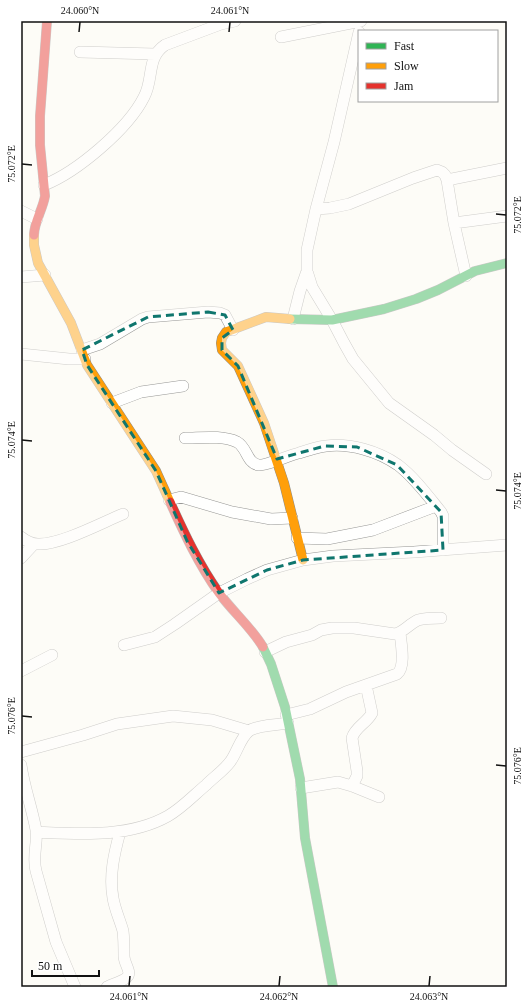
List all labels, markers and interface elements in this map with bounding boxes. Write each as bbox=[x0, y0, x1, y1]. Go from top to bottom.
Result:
text: 24.060°N bbox=[61, 5, 99, 16]
text: 24.061°N bbox=[211, 5, 249, 16]
legend bbox=[358, 30, 498, 102]
text: Fast bbox=[394, 39, 415, 53]
text: Slow bbox=[394, 59, 419, 73]
text: Jam bbox=[394, 79, 414, 93]
text: 75.072°E bbox=[6, 145, 17, 183]
text: 75.072°E bbox=[512, 196, 523, 234]
text: 75.074°E bbox=[6, 421, 17, 459]
text: 75.074°E bbox=[512, 472, 523, 510]
text: 75.076°E bbox=[6, 697, 17, 735]
text: 75.076°E bbox=[512, 747, 523, 785]
scale bar bbox=[32, 952, 99, 978]
text: 50 m bbox=[38, 959, 63, 973]
text: 24.061°N bbox=[110, 991, 148, 1002]
text: 24.062°N bbox=[260, 991, 298, 1002]
text: 24.063°N bbox=[410, 991, 448, 1002]

